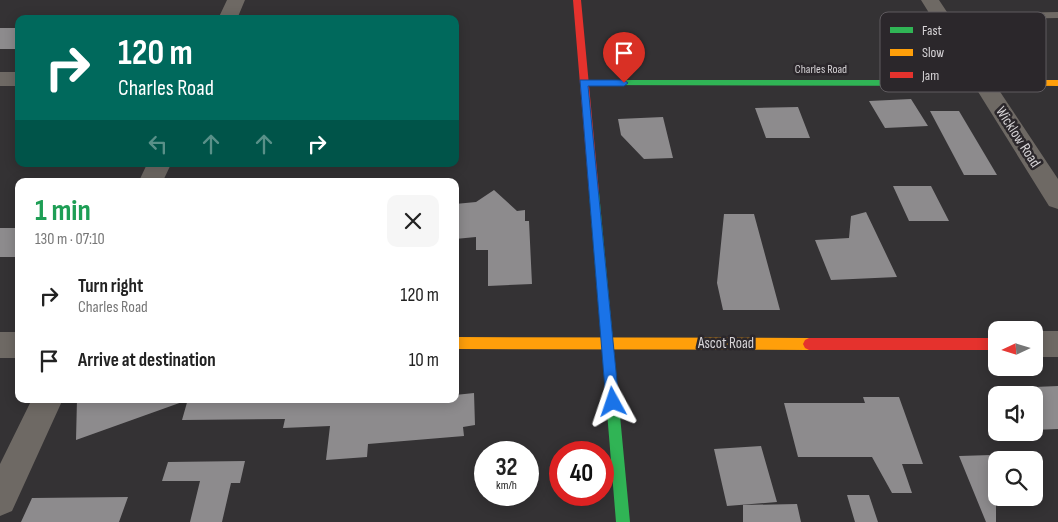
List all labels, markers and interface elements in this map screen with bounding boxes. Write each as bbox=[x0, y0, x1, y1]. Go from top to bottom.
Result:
legend bbox=[880, 12, 1046, 92]
text: Fast bbox=[922, 22, 942, 39]
text: 120 m bbox=[118, 32, 193, 75]
pin bbox=[603, 32, 645, 83]
icon: right bbox=[35, 35, 100, 100]
icon: arrive bbox=[610, 39, 638, 67]
text: Slow bbox=[922, 44, 944, 61]
street label: Charles Road bbox=[795, 62, 847, 77]
text: Jam bbox=[921, 67, 939, 84]
text: Charles Road bbox=[118, 75, 214, 102]
street label: Wicklow Road bbox=[991, 103, 1045, 171]
icon: left bbox=[144, 130, 172, 158]
icon: ahead bbox=[197, 130, 225, 158]
icon: ahead bbox=[250, 130, 278, 158]
icon: right bbox=[303, 130, 331, 158]
text: 1 min bbox=[35, 193, 91, 229]
button: close bbox=[387, 195, 439, 247]
text: 130 m · 07:10 bbox=[35, 230, 105, 249]
text: Turn right bbox=[78, 275, 143, 298]
icon: right bbox=[35, 282, 63, 310]
text: 120 m bbox=[401, 284, 439, 307]
text: Charles Road bbox=[78, 298, 148, 317]
north arrow bbox=[988, 321, 1042, 376]
map controls bbox=[988, 321, 1043, 506]
street label: Ascot Road bbox=[697, 334, 754, 353]
icon: arrive bbox=[35, 347, 63, 375]
text: Arrive at destination bbox=[78, 349, 216, 372]
text: 10 m bbox=[409, 349, 439, 372]
position arrow bbox=[586, 375, 638, 427]
button: sound bbox=[988, 386, 1043, 441]
speed limit sign: 40 bbox=[549, 441, 614, 506]
button: search bbox=[988, 451, 1043, 506]
text: 32 bbox=[495, 452, 518, 483]
text: km/h bbox=[496, 478, 517, 493]

